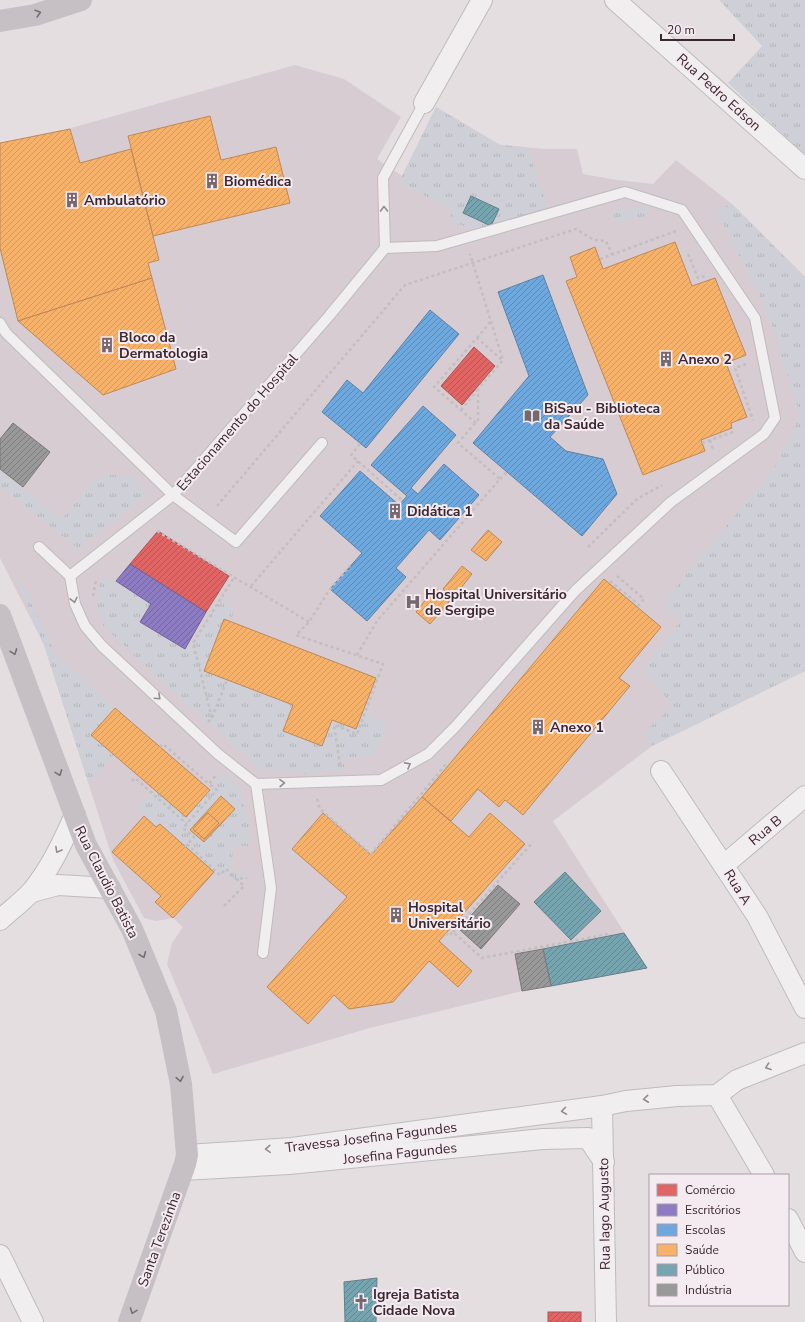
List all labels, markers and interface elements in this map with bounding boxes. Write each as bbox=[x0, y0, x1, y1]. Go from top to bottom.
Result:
one-way arrow bbox=[35, 10, 41, 18]
scale bar bbox=[661, 16, 734, 42]
text: 20 m bbox=[667, 22, 695, 38]
street label: Rua Pedro Edson bbox=[672, 49, 765, 135]
building icon: Biomédica bbox=[203, 172, 221, 190]
place label: Biomédica bbox=[224, 172, 291, 191]
building icon: Ambulatório bbox=[63, 191, 81, 209]
place label: Ambulatório bbox=[84, 191, 166, 210]
one-way arrow bbox=[380, 206, 388, 212]
place label: Bloco da Dermatologia bbox=[119, 328, 208, 363]
building icon: Bloco da Dermatologia bbox=[98, 336, 116, 354]
street label: Estacionamento do Hospital bbox=[172, 349, 303, 495]
building icon: Anexo 2 bbox=[657, 350, 675, 368]
place label: Anexo 2 bbox=[678, 350, 732, 369]
place label: BiSau - Biblioteca da Saúde bbox=[544, 399, 660, 434]
library icon: BiSau - Biblioteca da Saúde bbox=[523, 407, 541, 425]
building icon: Didática 1 bbox=[386, 502, 404, 520]
place label: Didática 1 bbox=[407, 502, 473, 521]
place label: Hospital Universitário de Sergipe bbox=[425, 585, 567, 620]
hospital icon: Hospital Universitário de Sergipe bbox=[404, 593, 422, 611]
one-way arrow bbox=[70, 597, 78, 603]
one-way arrow bbox=[9, 648, 17, 655]
one-way arrow bbox=[153, 692, 160, 699]
building icon: Anexo 1 bbox=[529, 718, 547, 736]
place label: Anexo 1 bbox=[550, 718, 604, 737]
one-way arrow bbox=[404, 762, 411, 769]
one-way arrow bbox=[55, 770, 63, 777]
one-way arrow bbox=[279, 779, 285, 788]
street label: Rua B bbox=[745, 811, 786, 850]
street label: Rua Claudio Batista bbox=[70, 823, 143, 942]
one-way arrow bbox=[56, 846, 63, 853]
street label: Rua A bbox=[719, 866, 756, 909]
place label: Hospital Universitário bbox=[408, 898, 491, 933]
building icon: Hospital Universitário bbox=[387, 906, 405, 924]
one-way arrow bbox=[138, 951, 146, 958]
one-way arrow bbox=[765, 1062, 772, 1070]
one-way arrow bbox=[175, 1076, 183, 1082]
one-way arrow bbox=[643, 1094, 649, 1103]
one-way arrow bbox=[561, 1106, 567, 1115]
street label: Travessa Josefina Fagundes bbox=[284, 1118, 458, 1156]
street label: Josefina Fagundes bbox=[342, 1139, 458, 1167]
one-way arrow bbox=[265, 1145, 271, 1154]
street label: Rua Iago Augusto bbox=[594, 1158, 615, 1270]
legend bbox=[649, 1174, 789, 1306]
text: Comércio bbox=[685, 1182, 736, 1198]
street label: Santa Terezinha bbox=[133, 1189, 186, 1289]
text: Escritórios bbox=[685, 1202, 741, 1218]
text: Escolas bbox=[685, 1222, 726, 1238]
text: Saúde bbox=[685, 1242, 719, 1258]
text: Público bbox=[685, 1262, 725, 1278]
text: Indústria bbox=[685, 1282, 732, 1298]
place label: Igreja Batista Cidade Nova bbox=[373, 1285, 459, 1320]
church icon: Igreja Batista Cidade Nova bbox=[352, 1293, 370, 1311]
one-way arrow bbox=[129, 1307, 138, 1314]

